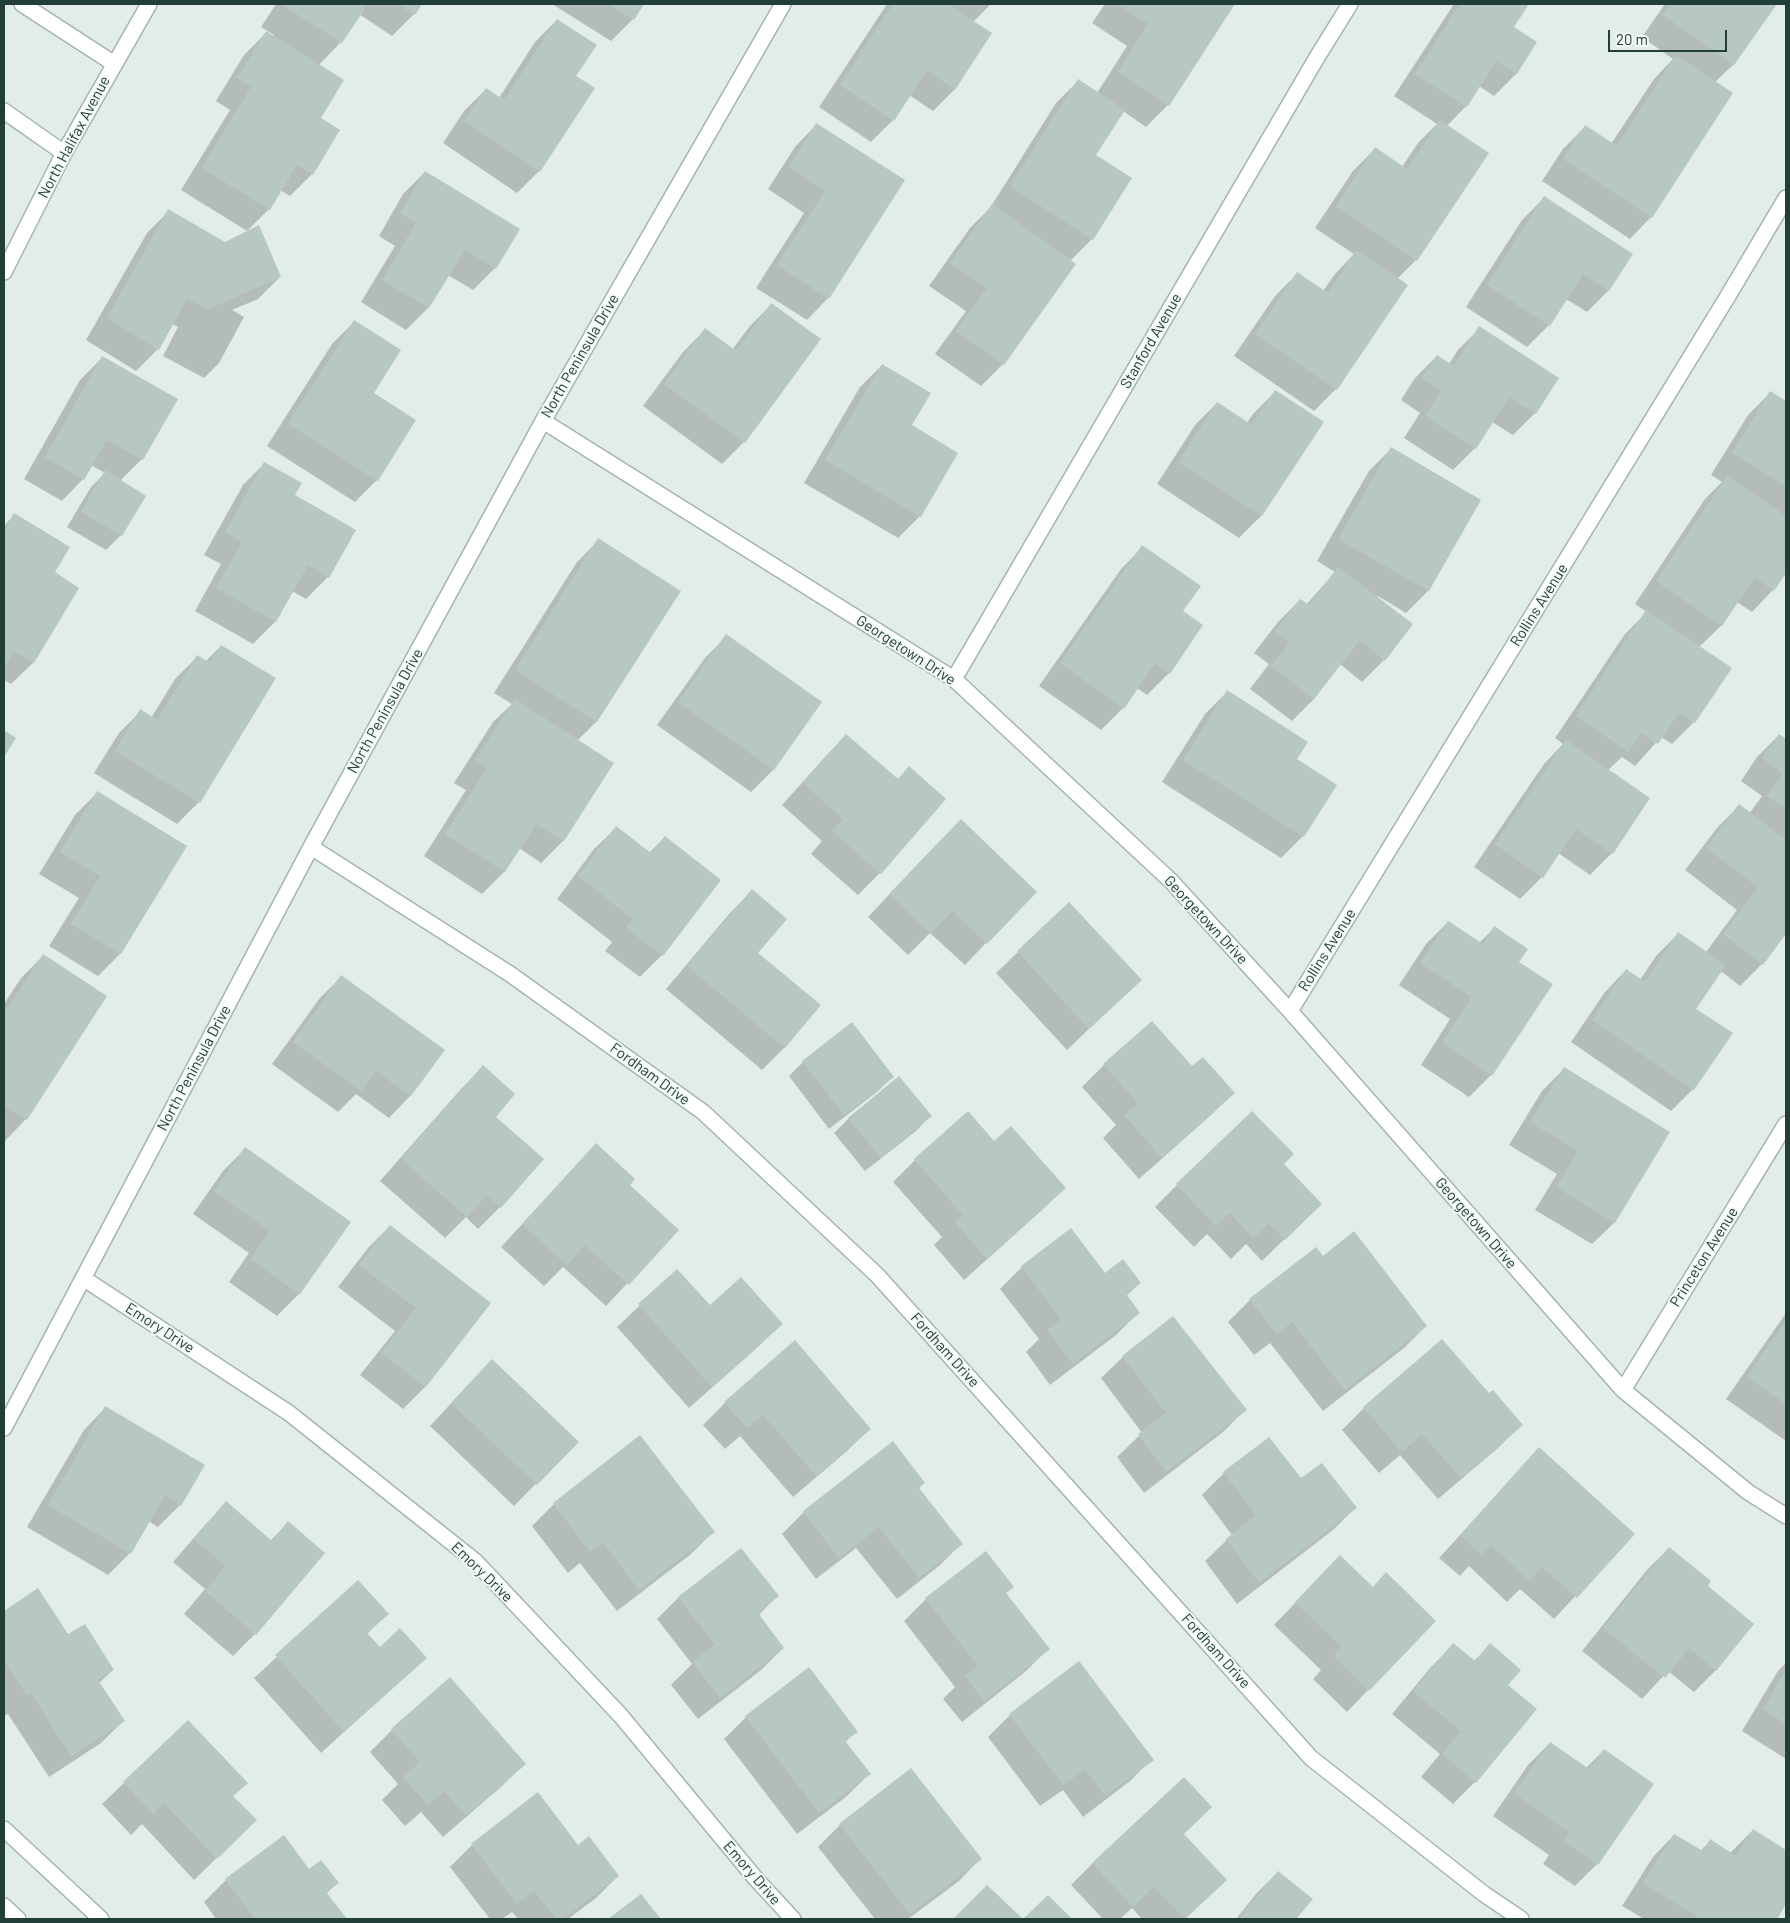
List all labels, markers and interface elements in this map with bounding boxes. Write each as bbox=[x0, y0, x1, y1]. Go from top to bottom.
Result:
scale bar bbox=[1610, 20, 1729, 52]
text: 20 m bbox=[1616, 30, 1648, 48]
street label: North Halifax Avenue bbox=[34, 73, 114, 201]
street label: Stanford Avenue bbox=[1116, 290, 1186, 392]
street label: North Peninsula Drive bbox=[537, 291, 623, 421]
street label: Rollins Avenue bbox=[1506, 560, 1572, 650]
street label: Georgetown Drive bbox=[853, 611, 959, 689]
street label: North Peninsula Drive bbox=[343, 645, 427, 777]
street label: Georgetown Drive bbox=[1160, 872, 1252, 968]
street label: Rollins Avenue bbox=[1294, 905, 1360, 995]
street label: North Peninsula Drive bbox=[153, 1002, 235, 1134]
street label: Fordham Drive bbox=[607, 1039, 693, 1109]
street label: Georgetown Drive bbox=[1431, 1174, 1521, 1272]
street label: Princeton Avenue bbox=[1666, 1204, 1742, 1310]
street label: Emory Drive bbox=[122, 1299, 198, 1357]
street label: Fordham Drive bbox=[907, 1309, 983, 1391]
street label: Emory Drive bbox=[447, 1538, 517, 1606]
street label: Fordham Drive bbox=[1178, 1610, 1254, 1692]
street label: Emory Drive bbox=[719, 1837, 785, 1909]

